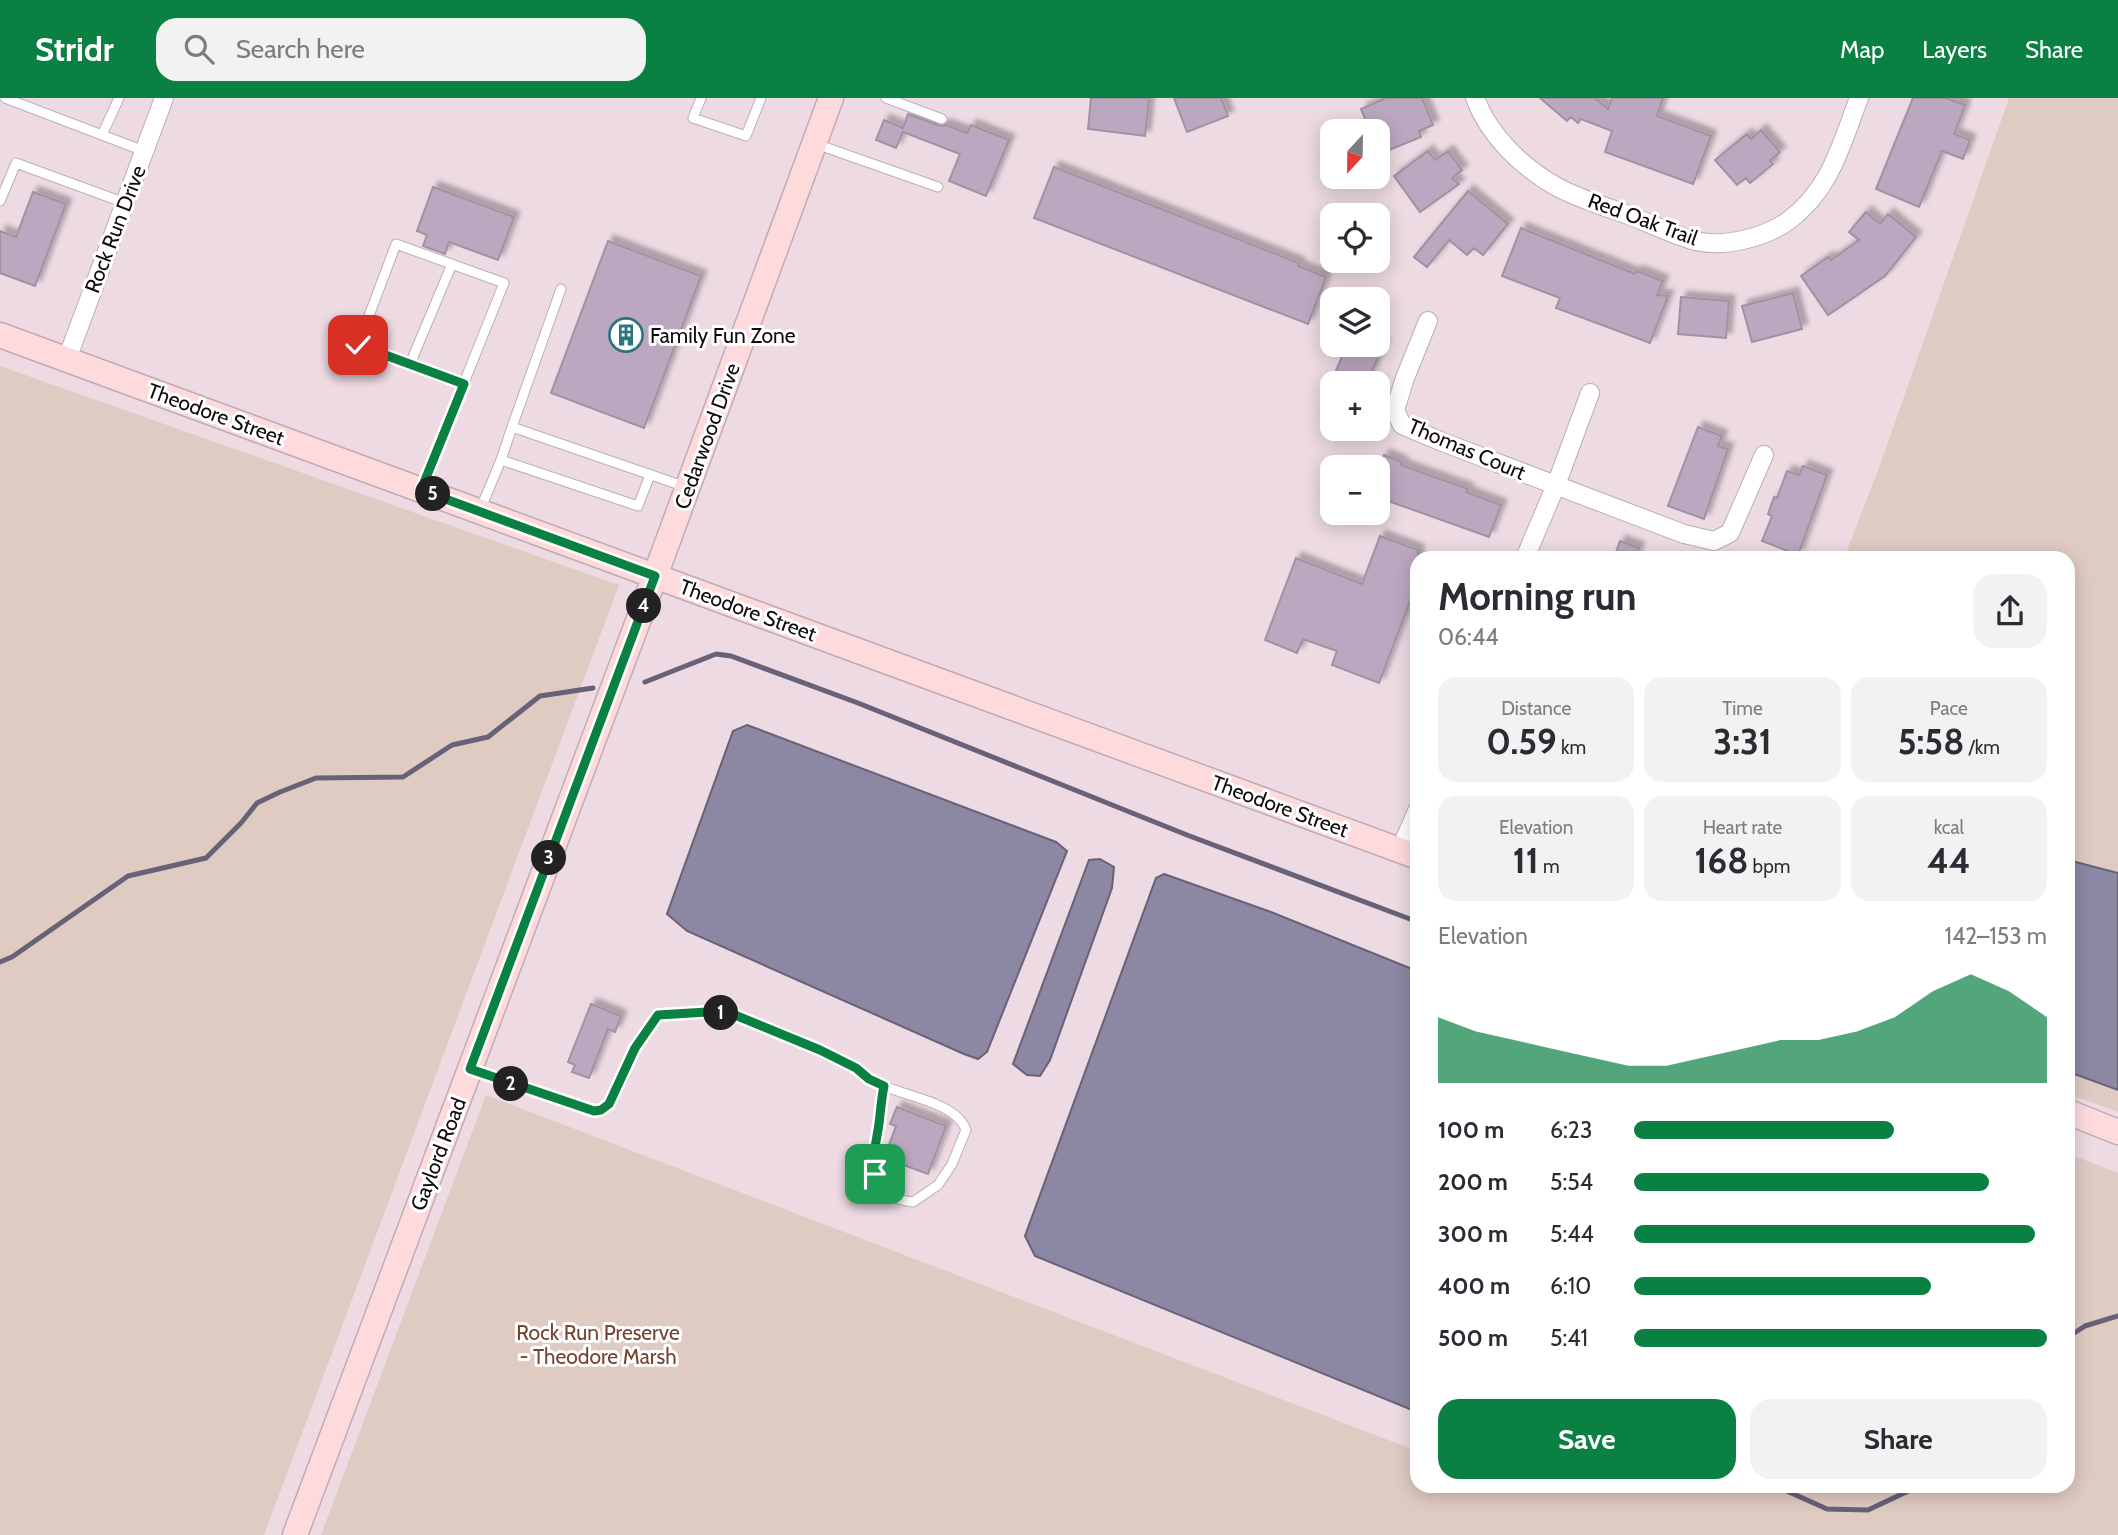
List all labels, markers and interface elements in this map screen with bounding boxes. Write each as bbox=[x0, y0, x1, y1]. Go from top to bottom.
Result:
search box bbox=[156, 18, 646, 81]
text: Stridr bbox=[35, 29, 114, 69]
icon: search bbox=[180, 30, 218, 68]
text: Search here bbox=[236, 33, 365, 65]
text: Map bbox=[1840, 35, 1884, 64]
text: Layers bbox=[1922, 35, 1987, 64]
text: Share bbox=[2025, 35, 2083, 64]
north arrow bbox=[1320, 119, 1390, 189]
map controls bbox=[1320, 119, 1390, 525]
street label: Rock Run Drive bbox=[79, 162, 151, 296]
street label: Red Oak Trail bbox=[1585, 188, 1701, 250]
button: locate bbox=[1320, 203, 1390, 273]
button: layers bbox=[1320, 287, 1390, 357]
pin bbox=[328, 315, 388, 375]
building icon: Family Fun Zone bbox=[607, 316, 645, 354]
place label: Family Fun Zone bbox=[650, 323, 796, 348]
icon: check bbox=[339, 326, 377, 364]
street label: Cedarwood Drive bbox=[669, 359, 745, 512]
button: + bbox=[1320, 371, 1390, 441]
street label: Theodore Street bbox=[144, 378, 288, 450]
street label: Thomas Court bbox=[1405, 413, 1529, 485]
button: − bbox=[1320, 455, 1390, 525]
pin: 5 bbox=[416, 476, 450, 512]
text: 5 bbox=[427, 482, 438, 505]
text: Morning run bbox=[1438, 573, 1637, 620]
street label: Theodore Street bbox=[676, 574, 820, 646]
button: share bbox=[1973, 574, 2047, 648]
pin: 4 bbox=[626, 588, 662, 624]
text: 4 bbox=[638, 594, 649, 617]
text: 06:44 bbox=[1438, 623, 1499, 651]
text: Distance bbox=[1501, 697, 1571, 720]
text: Time bbox=[1722, 697, 1763, 720]
text: Pace bbox=[1930, 697, 1968, 720]
text: 0.59 bbox=[1486, 720, 1557, 763]
text: 3:31 bbox=[1713, 720, 1772, 763]
text: 5:58 bbox=[1898, 720, 1964, 763]
text: km bbox=[1557, 736, 1586, 759]
text: /km bbox=[1964, 736, 2000, 759]
street label: Theodore Street bbox=[1208, 770, 1352, 842]
text: Elevation bbox=[1499, 816, 1573, 839]
text: Heart rate bbox=[1703, 816, 1782, 839]
text: kcal bbox=[1934, 816, 1964, 839]
text: 11 bbox=[1513, 839, 1539, 882]
text: 168 bbox=[1695, 839, 1748, 882]
text: 44 bbox=[1927, 839, 1971, 882]
pin: 3 bbox=[532, 840, 566, 876]
text: 3 bbox=[543, 846, 554, 869]
text: m bbox=[1539, 855, 1560, 878]
text: bpm bbox=[1748, 855, 1790, 878]
text: Elevation bbox=[1438, 922, 1528, 950]
text: 142–153 m bbox=[1945, 922, 2047, 950]
pin: 1 bbox=[704, 996, 738, 1030]
text: 1 bbox=[717, 1001, 724, 1024]
pin: 2 bbox=[494, 1066, 528, 1102]
text: 2 bbox=[505, 1072, 516, 1095]
street label: Gaylord Road bbox=[405, 1094, 471, 1214]
text: 100 m bbox=[1438, 1116, 1504, 1144]
text: 6:23 bbox=[1550, 1116, 1592, 1144]
pin bbox=[845, 1144, 905, 1204]
icon: arrive bbox=[856, 1155, 894, 1193]
text: 200 m bbox=[1438, 1168, 1508, 1196]
text: 5:54 bbox=[1550, 1168, 1593, 1196]
text: 300 m bbox=[1438, 1220, 1508, 1248]
text: 5:44 bbox=[1550, 1220, 1594, 1248]
text: 400 m bbox=[1438, 1272, 1510, 1300]
text: 6:10 bbox=[1550, 1272, 1591, 1300]
park label: Rock Run Preserve - Theodore Marsh bbox=[516, 1320, 680, 1369]
text: 500 m bbox=[1438, 1324, 1508, 1352]
text: 5:41 bbox=[1550, 1324, 1588, 1352]
button: Save bbox=[1438, 1399, 1736, 1479]
button: Share bbox=[1750, 1399, 2047, 1479]

